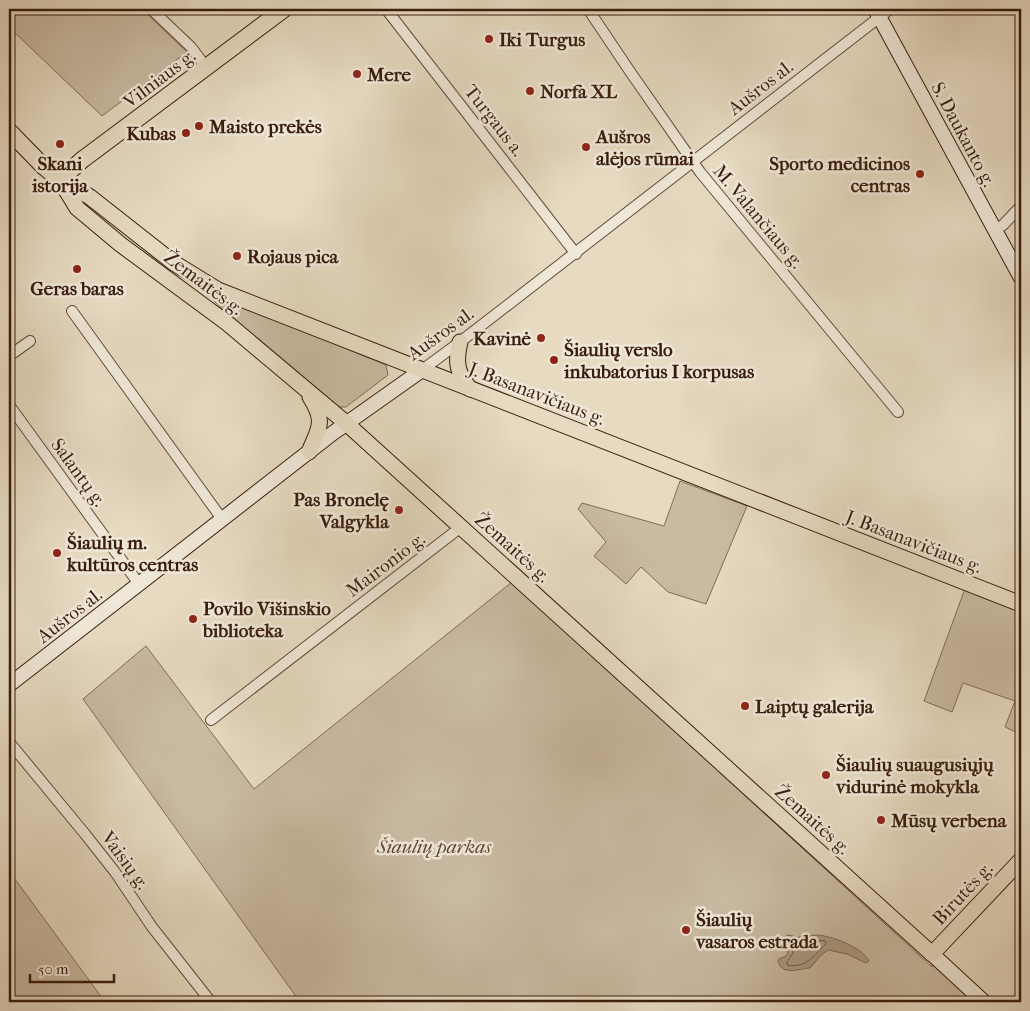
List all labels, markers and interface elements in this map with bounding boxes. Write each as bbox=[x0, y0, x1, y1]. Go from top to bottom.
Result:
place label: Iki Turgus bbox=[499, 29, 585, 51]
marker: Iki Turgus bbox=[483, 33, 495, 45]
street label: Vilniaus g. bbox=[119, 45, 200, 114]
street label: Aušros al. bbox=[723, 56, 797, 121]
place label: Mere bbox=[366, 64, 412, 86]
marker: Mere bbox=[351, 68, 363, 80]
street label: S. Daukanto g. bbox=[926, 78, 1000, 191]
street label: Turgaus a. bbox=[460, 81, 529, 161]
place label: Norfa XL bbox=[540, 81, 618, 103]
marker: Norfa XL bbox=[524, 85, 536, 97]
place label: Maisto prekės bbox=[208, 116, 322, 138]
marker: Maisto prekės bbox=[193, 120, 205, 132]
place label: Kubas bbox=[126, 123, 176, 145]
place label: Aušros alėjos rūmai bbox=[595, 126, 694, 170]
marker: Kubas bbox=[180, 127, 192, 139]
marker: Skani istorija bbox=[54, 138, 66, 150]
marker: Aušros alėjos rūmai bbox=[580, 141, 592, 153]
place label: Skani istorija bbox=[31, 153, 89, 197]
place label: Sporto medicinos centras bbox=[769, 153, 910, 197]
street label: M. Valančiaus g. bbox=[709, 160, 808, 273]
marker: Sporto medicinos centras bbox=[914, 168, 926, 180]
street label: Žemaitės g. bbox=[159, 245, 248, 320]
place label: Rojaus pica bbox=[247, 246, 340, 268]
marker: Rojaus pica bbox=[231, 250, 243, 262]
marker: Geras baras bbox=[71, 263, 83, 275]
place label: Geras baras bbox=[30, 278, 124, 300]
street label: Aušros al. bbox=[402, 302, 478, 366]
place label: Kavinė bbox=[473, 328, 532, 350]
marker: Kavinė bbox=[535, 332, 547, 344]
place label: Šiaulių verslo inkubatorius I korpusas bbox=[563, 338, 754, 383]
marker: Šiaulių verslo inkubatorius I korpusas bbox=[548, 354, 560, 366]
street label: J. Basanavičiaus g. bbox=[464, 357, 608, 430]
street label: Salantų g. bbox=[46, 434, 110, 511]
place label: Pas Bronelę Valgykla bbox=[293, 489, 390, 533]
marker: Pas Bronelę Valgykla bbox=[393, 504, 405, 516]
street label: J. Basanavičiaus g. bbox=[841, 505, 985, 578]
street label: Žemaitės g. bbox=[470, 508, 555, 587]
street label: Maironio g. bbox=[342, 528, 429, 602]
place label: Šiaulių m. kultūros centras bbox=[66, 531, 198, 576]
marker: Šiaulių m. kultūros centras bbox=[51, 547, 63, 559]
street label: Aušros al. bbox=[32, 584, 106, 649]
place label: Povilo Višinskio biblioteka bbox=[202, 598, 331, 642]
marker: Povilo Višinskio biblioteka bbox=[187, 613, 199, 625]
place label: Laiptų galerija bbox=[755, 696, 875, 719]
marker: Laiptų galerija bbox=[739, 700, 751, 712]
place label: Šiaulių suaugusiųjų vidurinė mokykla bbox=[835, 753, 994, 798]
marker: Šiaulių suaugusiųjų vidurinė mokykla bbox=[820, 769, 832, 781]
street label: Žemaitės g. bbox=[770, 780, 855, 859]
place label: Mūsų verbena bbox=[890, 810, 1008, 833]
marker: Mūsų verbena bbox=[875, 814, 887, 826]
street label: Vaisių g. bbox=[96, 826, 154, 894]
park label: Šiaulių parkas bbox=[376, 836, 492, 858]
street label: Birutės g. bbox=[928, 858, 997, 930]
place label: Šiaulių vasaros estrada bbox=[695, 908, 819, 953]
marker: Šiaulių vasaros estrada bbox=[680, 924, 692, 936]
scale bar bbox=[30, 951, 114, 983]
text: 50 m bbox=[38, 960, 69, 978]

